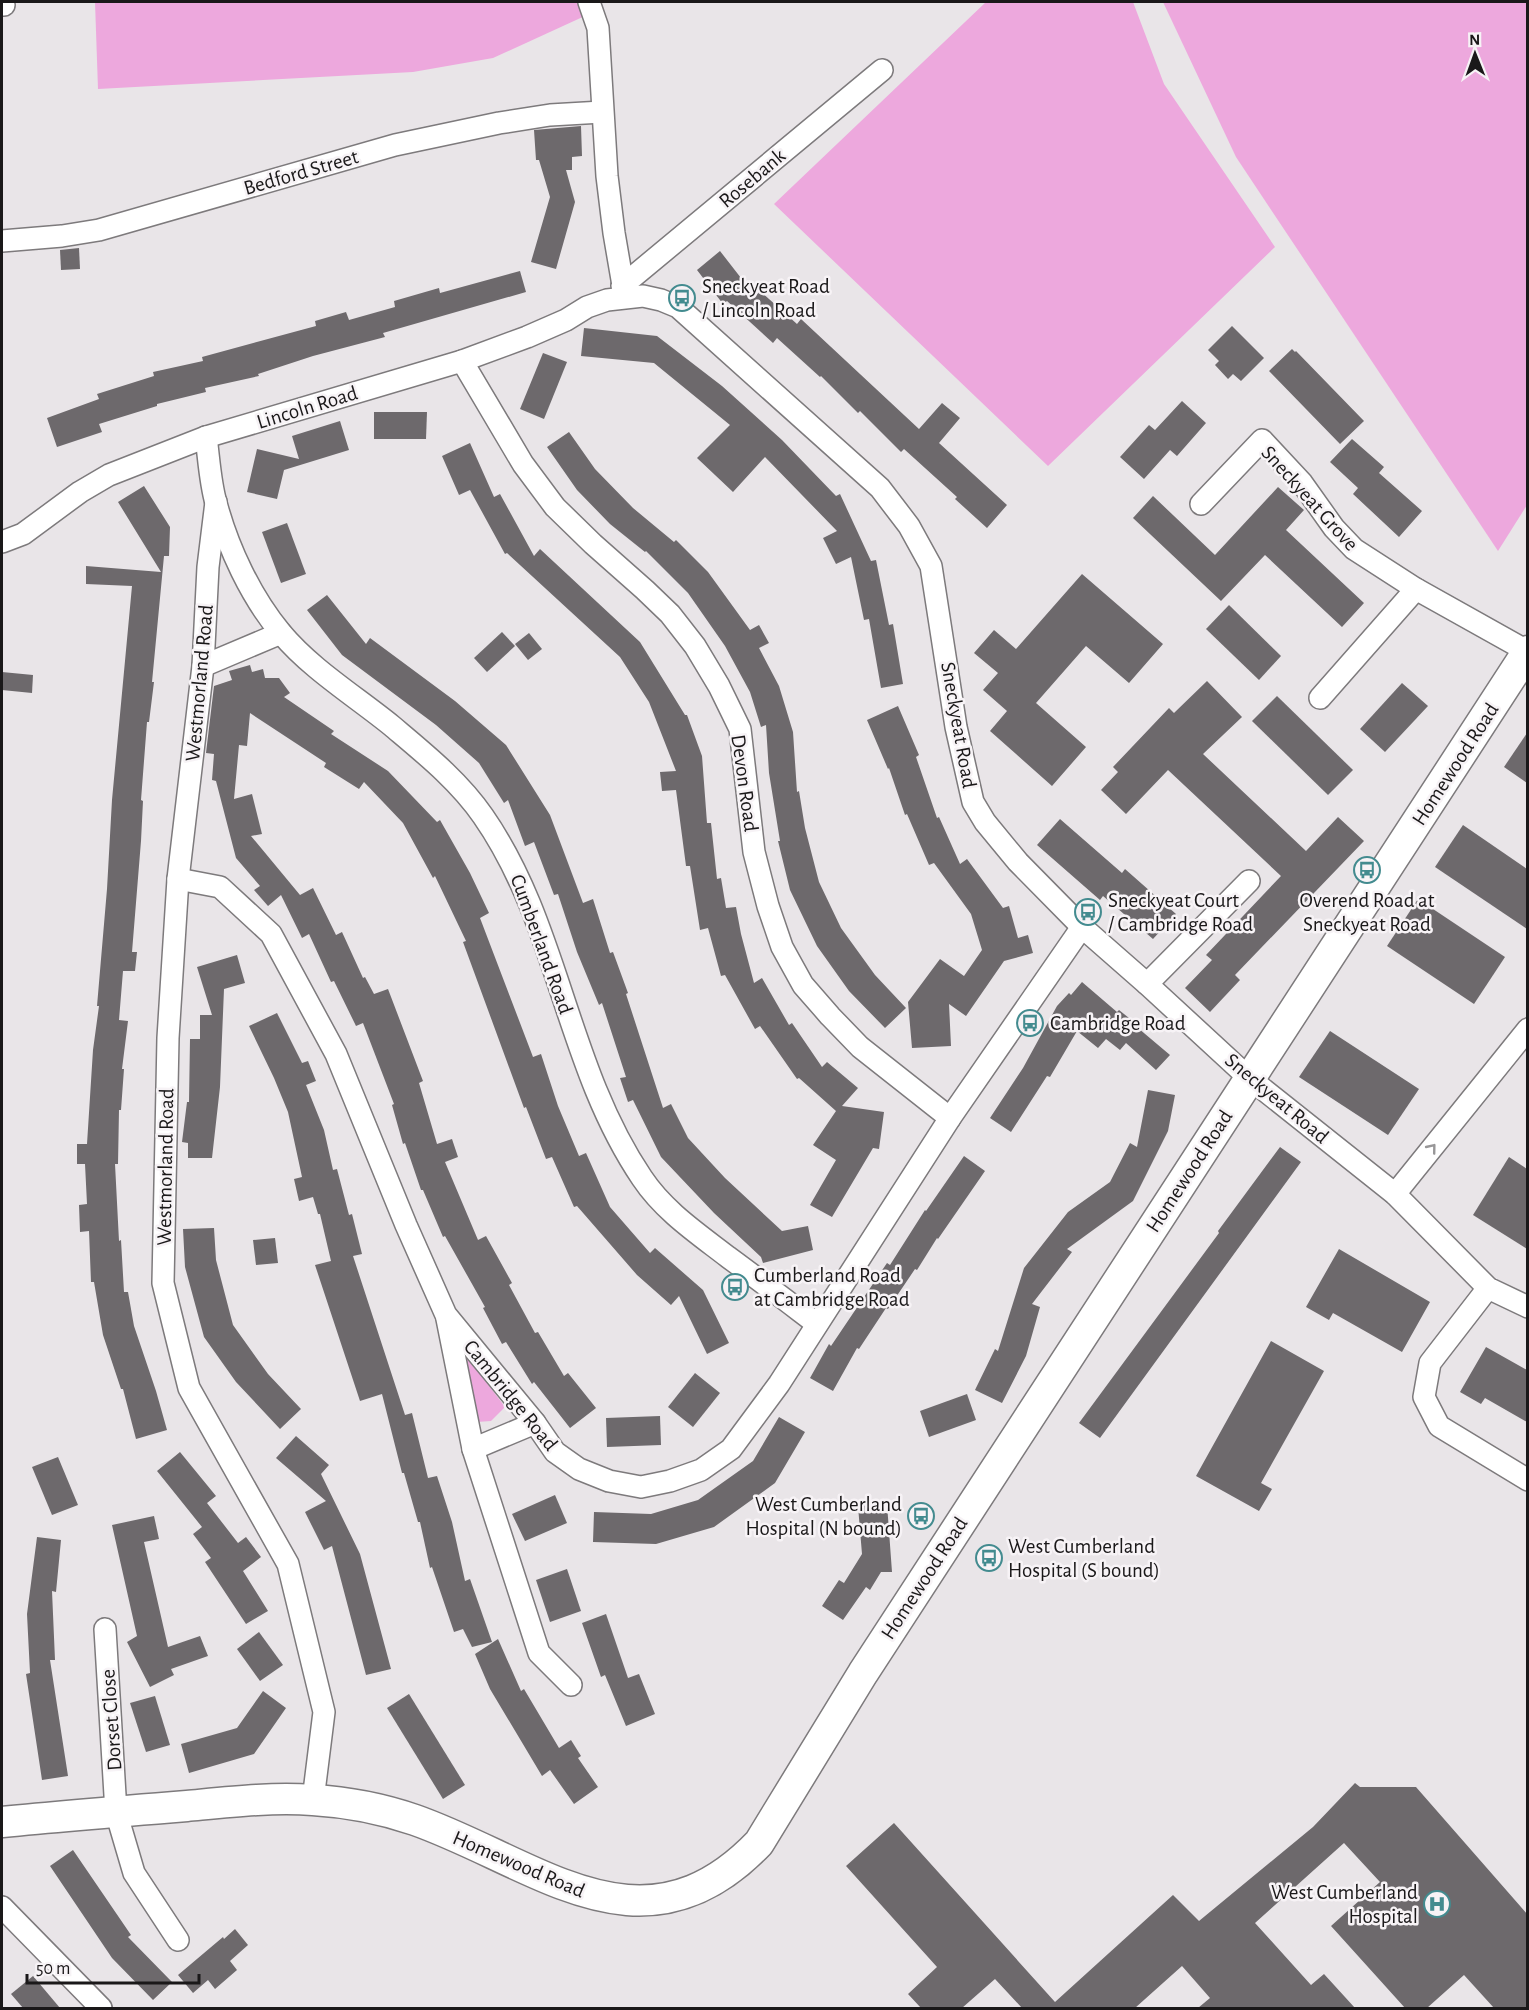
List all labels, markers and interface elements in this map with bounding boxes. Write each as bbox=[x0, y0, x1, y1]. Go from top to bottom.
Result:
north arrow bbox=[1445, 24, 1505, 84]
text: N bbox=[1469, 32, 1480, 48]
street label: Rosebank bbox=[715, 145, 790, 212]
street label: Bedford Street bbox=[241, 146, 361, 199]
place label: Sneckyeat Road / Lincoln Road bbox=[702, 276, 830, 321]
bus stop icon: Sneckyeat Road / Lincoln Road bbox=[667, 283, 697, 313]
street label: Lincoln Road bbox=[254, 382, 360, 433]
street label: Sneckyeat Grove bbox=[1257, 442, 1362, 555]
street label: Westmorland Road bbox=[182, 604, 217, 762]
street label: Sneckyeat Road bbox=[937, 660, 980, 790]
street label: Homewood Road bbox=[1408, 699, 1503, 829]
street label: Devon Road bbox=[727, 733, 762, 833]
bus stop icon: Overend Road at Sneckyeat Road bbox=[1352, 855, 1382, 885]
street label: Cumberland Road bbox=[507, 872, 577, 1017]
place label: Sneckyeat Court / Cambridge Road bbox=[1108, 890, 1253, 935]
place label: Overend Road at Sneckyeat Road bbox=[1300, 890, 1435, 935]
bus stop icon: Sneckyeat Court / Cambridge Road bbox=[1073, 897, 1103, 927]
bus stop icon: Cambridge Road bbox=[1015, 1008, 1045, 1038]
place label: Cambridge Road bbox=[1050, 1013, 1186, 1034]
street label: Sneckyeat Road bbox=[1221, 1049, 1332, 1148]
street label: Westmorland Road bbox=[154, 1088, 177, 1246]
street label: Homewood Road bbox=[1142, 1106, 1237, 1236]
one-way arrow bbox=[1425, 1144, 1436, 1155]
place label: Cumberland Road at Cambridge Road bbox=[754, 1265, 910, 1310]
bus stop icon: Cumberland Road at Cambridge Road bbox=[720, 1272, 750, 1302]
street label: Cambridge Road bbox=[460, 1336, 562, 1455]
place label: West Cumberland Hospital (N bound) bbox=[746, 1494, 902, 1539]
bus stop icon: West Cumberland Hospital (N bound) bbox=[906, 1501, 936, 1531]
street label: Homewood Road bbox=[877, 1513, 972, 1643]
place label: West Cumberland Hospital (S bound) bbox=[1008, 1536, 1160, 1581]
bus stop icon: West Cumberland Hospital (S bound) bbox=[974, 1543, 1004, 1573]
street label: Dorset Close bbox=[97, 1668, 126, 1772]
street label: Homewood Road bbox=[450, 1827, 588, 1902]
place label: West Cumberland Hospital bbox=[1271, 1882, 1418, 1927]
hospital icon: West Cumberland Hospital bbox=[1422, 1889, 1452, 1919]
scale bar bbox=[27, 1947, 200, 1985]
text: 50 m bbox=[36, 1960, 70, 1978]

